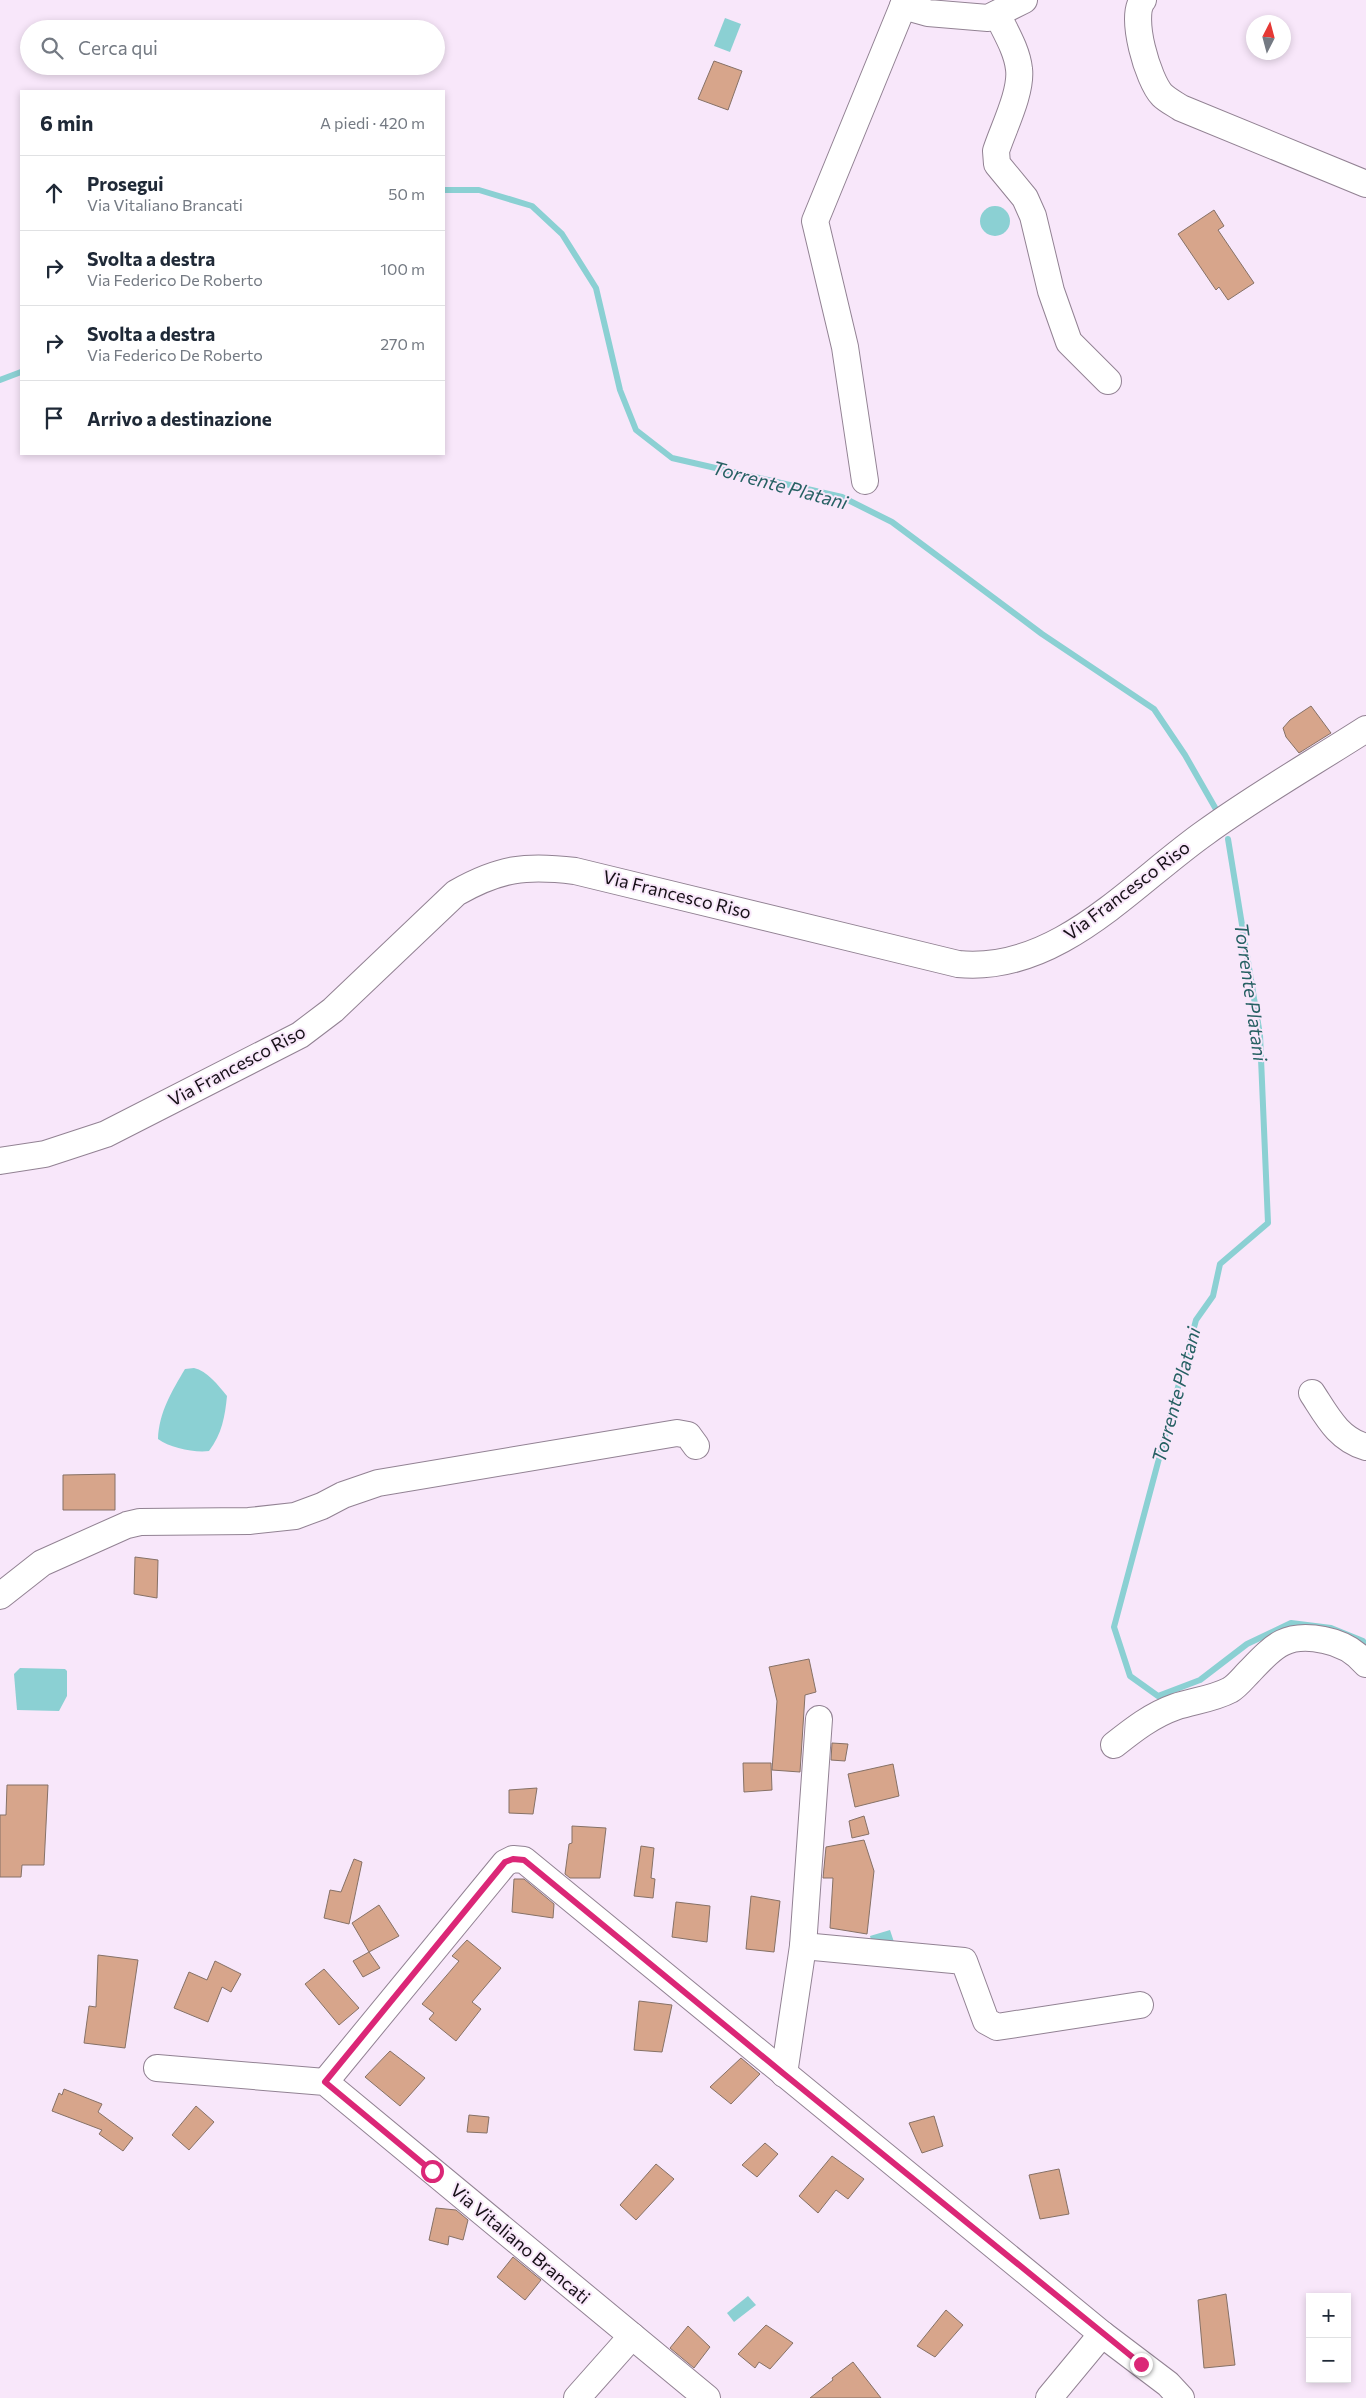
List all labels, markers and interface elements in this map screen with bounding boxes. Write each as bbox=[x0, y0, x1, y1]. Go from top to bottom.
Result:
north arrow bbox=[1246, 15, 1291, 60]
search box bbox=[20, 20, 445, 75]
icon: search bbox=[38, 34, 66, 62]
text: Cerca qui bbox=[78, 36, 158, 59]
text: 6 min bbox=[40, 110, 93, 135]
text: A piedi · 420 m bbox=[320, 113, 425, 132]
text: Prosegui bbox=[87, 172, 164, 195]
icon: ahead bbox=[40, 179, 68, 207]
text: 50 m bbox=[388, 184, 425, 203]
text: Via Vitaliano Brancati bbox=[87, 195, 243, 214]
text: Svolta a destra bbox=[87, 247, 215, 270]
icon: right bbox=[40, 254, 68, 282]
text: 100 m bbox=[380, 259, 425, 278]
text: Via Federico De Roberto bbox=[87, 270, 263, 289]
text: Svolta a destra bbox=[87, 322, 215, 345]
icon: right bbox=[40, 329, 68, 357]
text: 270 m bbox=[380, 334, 425, 353]
text: Via Federico De Roberto bbox=[87, 345, 263, 364]
icon: arrive bbox=[40, 404, 68, 432]
text: Arrivo a destinazione bbox=[87, 407, 272, 430]
water label: Torrente Platani bbox=[710, 455, 851, 514]
street label: Via Francesco Riso bbox=[1059, 836, 1194, 945]
street label: Via Francesco Riso bbox=[601, 865, 754, 923]
water label: Torrente Platani bbox=[1230, 921, 1273, 1064]
street label: Via Francesco Riso bbox=[164, 1020, 309, 1111]
water label: Torrente Platani bbox=[1146, 1324, 1205, 1465]
route start bbox=[421, 2160, 444, 2183]
street label: Via Vitaliano Brancati bbox=[446, 2178, 595, 2308]
map controls bbox=[1306, 2293, 1351, 2383]
button: + bbox=[1306, 2293, 1351, 2338]
button: − bbox=[1306, 2338, 1351, 2383]
route end bbox=[1130, 2353, 1153, 2376]

